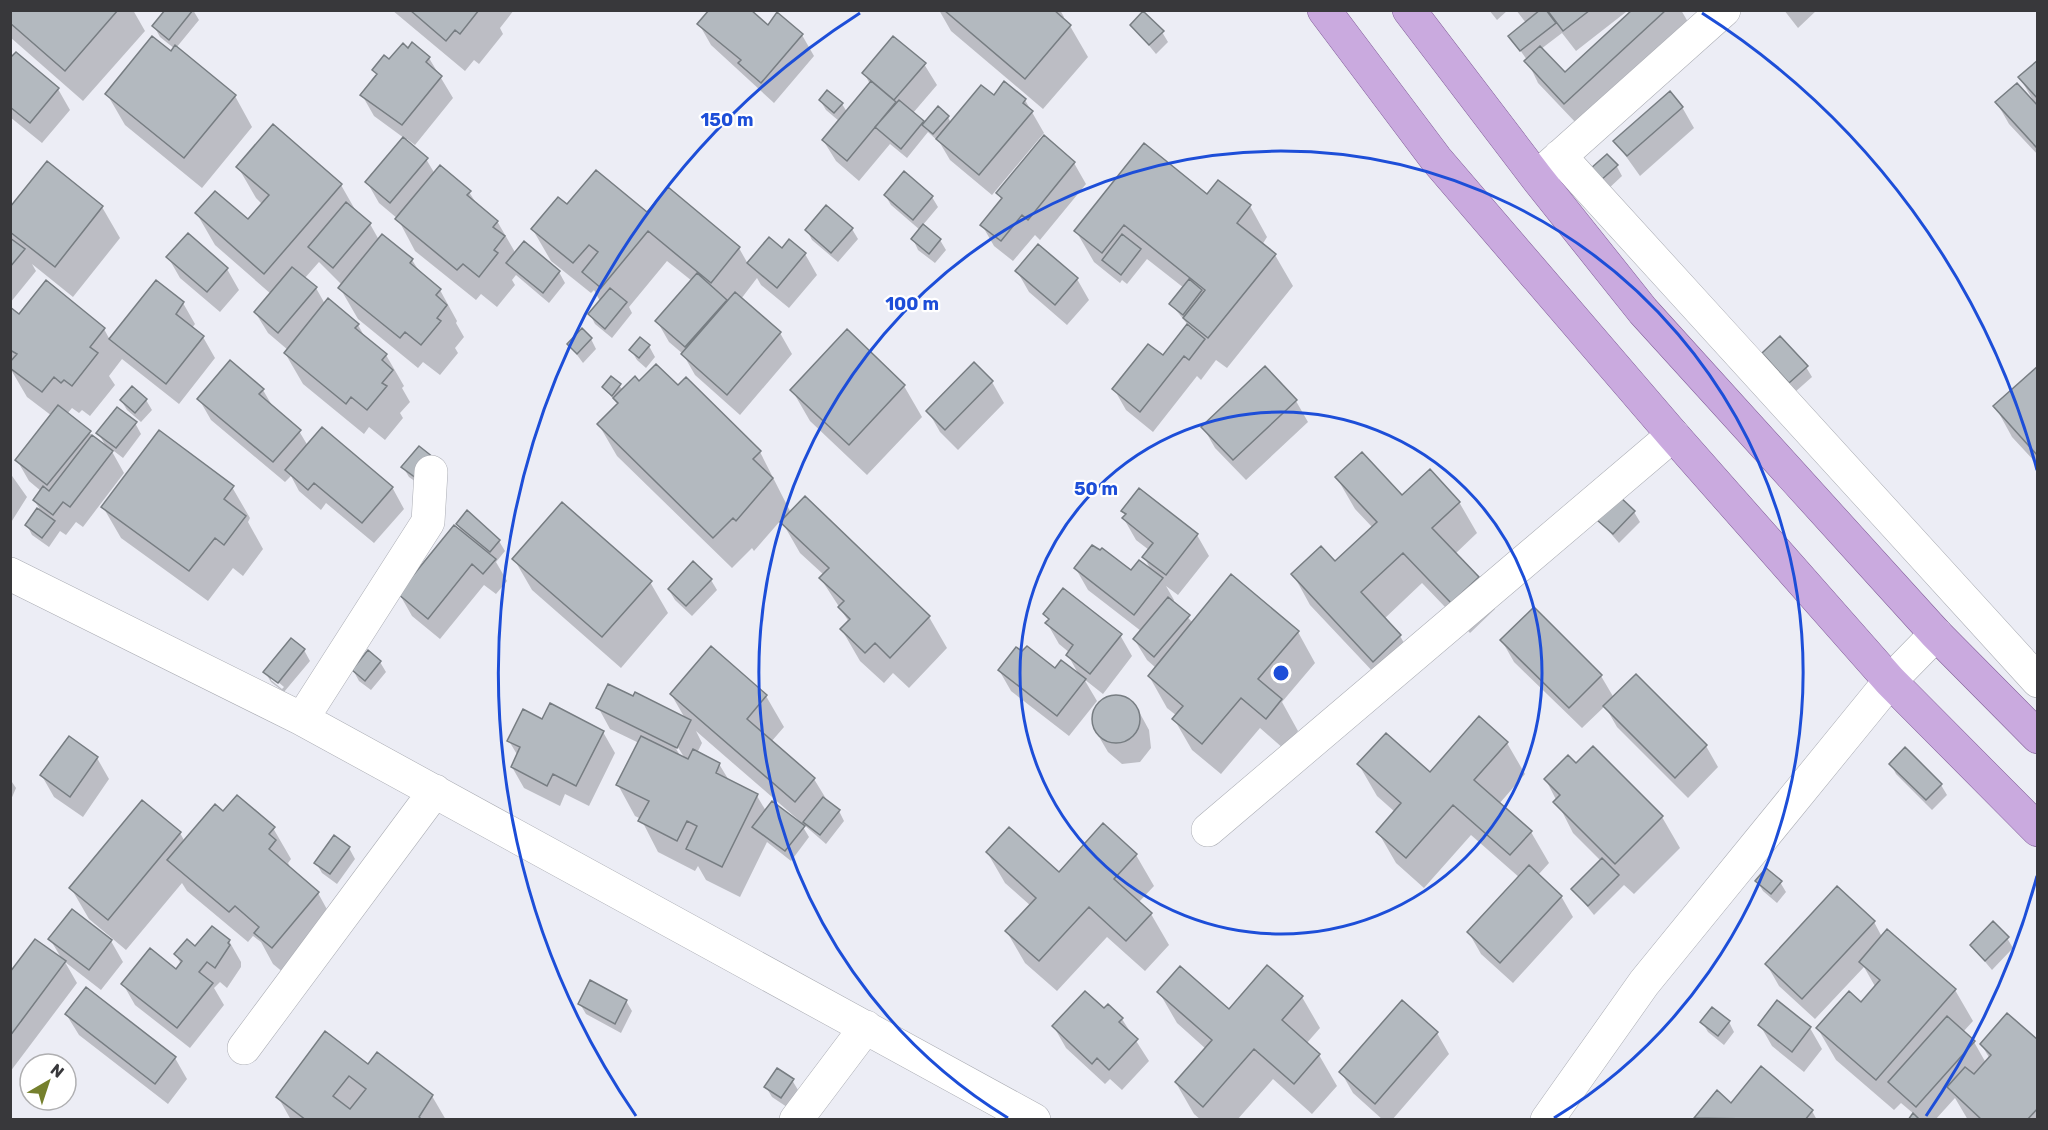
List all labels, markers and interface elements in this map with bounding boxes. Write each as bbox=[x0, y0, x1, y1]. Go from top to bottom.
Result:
text: 150 m bbox=[700, 109, 754, 131]
text: 100 m bbox=[885, 293, 939, 315]
text: 50 m bbox=[1074, 478, 1118, 500]
centre of rings bbox=[1271, 663, 1291, 683]
north arrow bbox=[18, 1052, 78, 1112]
text: N bbox=[47, 1060, 68, 1082]

